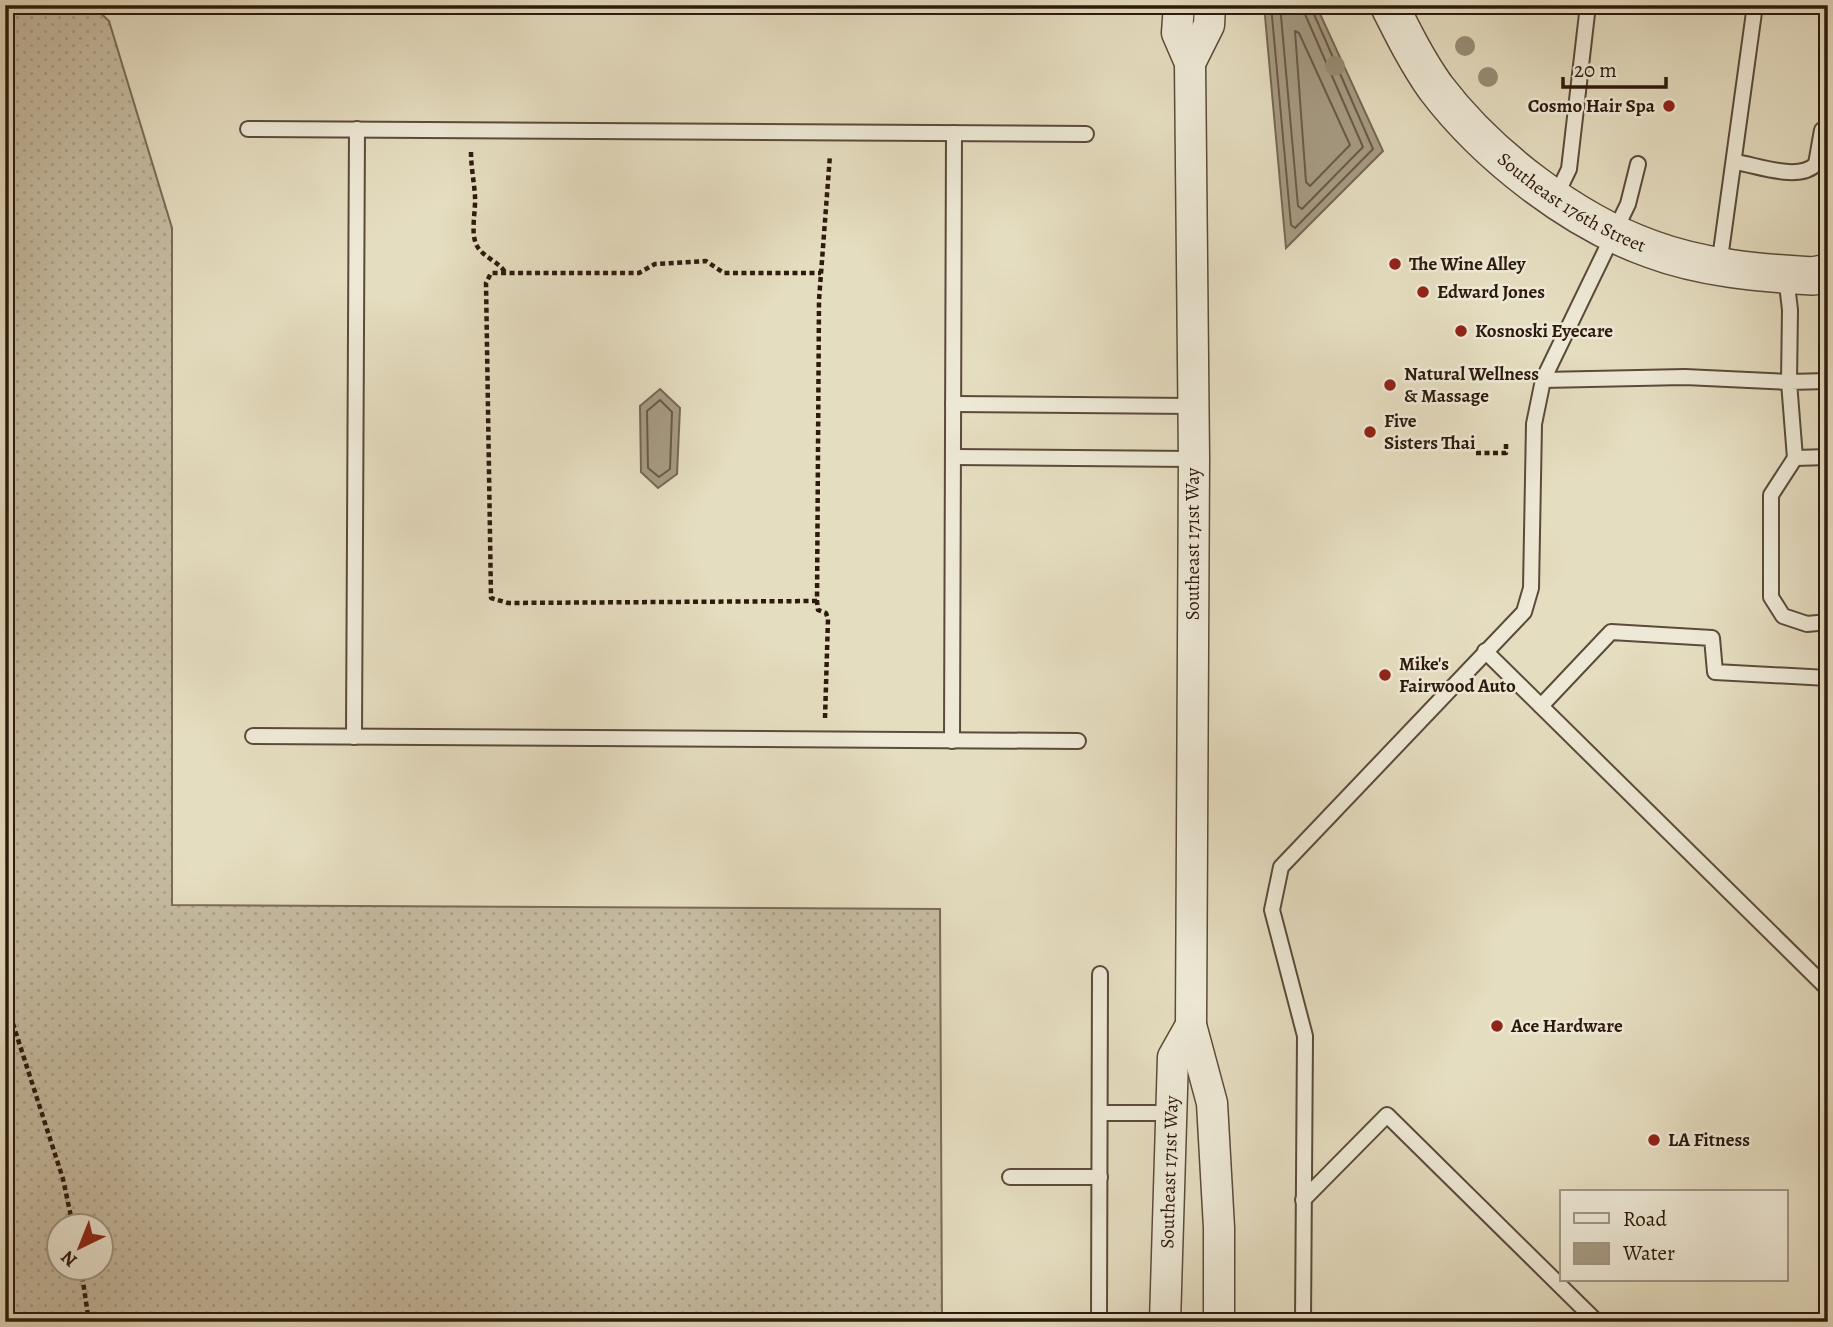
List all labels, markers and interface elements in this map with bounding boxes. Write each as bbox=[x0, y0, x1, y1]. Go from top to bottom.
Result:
scale bar bbox=[1563, 46, 1667, 90]
text: 20 m bbox=[1574, 56, 1617, 84]
place label: Cosmo Hair Spa bbox=[1528, 93, 1656, 119]
marker: Cosmo Hair Spa bbox=[1661, 98, 1677, 114]
street label: Southeast 176th Street bbox=[1492, 147, 1649, 259]
place label: The Wine Alley bbox=[1409, 251, 1527, 277]
marker: The Wine Alley bbox=[1387, 256, 1403, 272]
place label: Edward Jones bbox=[1437, 279, 1545, 305]
marker: Edward Jones bbox=[1415, 284, 1431, 300]
place label: Kosnoski Eyecare bbox=[1475, 318, 1613, 344]
marker: Kosnoski Eyecare bbox=[1453, 323, 1469, 339]
place label: Natural Wellness & Massage bbox=[1404, 361, 1539, 409]
marker: Natural Wellness & Massage bbox=[1382, 377, 1398, 393]
place label: Five Sisters Thai bbox=[1384, 408, 1476, 456]
marker: Five Sisters Thai bbox=[1362, 424, 1378, 440]
street label: Southeast 171st Way bbox=[1180, 467, 1206, 620]
place label: Mike's Fairwood Auto bbox=[1399, 651, 1516, 699]
marker: Mike's Fairwood Auto bbox=[1377, 667, 1393, 683]
place label: Ace Hardware bbox=[1510, 1013, 1623, 1039]
marker: Ace Hardware bbox=[1489, 1018, 1505, 1034]
street label: Southeast 171st Way bbox=[1154, 1095, 1185, 1249]
place label: LA Fitness bbox=[1668, 1127, 1750, 1153]
marker: LA Fitness bbox=[1646, 1132, 1662, 1148]
legend bbox=[1560, 1190, 1787, 1282]
text: Road bbox=[1623, 1205, 1667, 1233]
north arrow bbox=[46, 1212, 116, 1282]
text: Water bbox=[1622, 1239, 1675, 1267]
text: N bbox=[55, 1244, 83, 1273]

